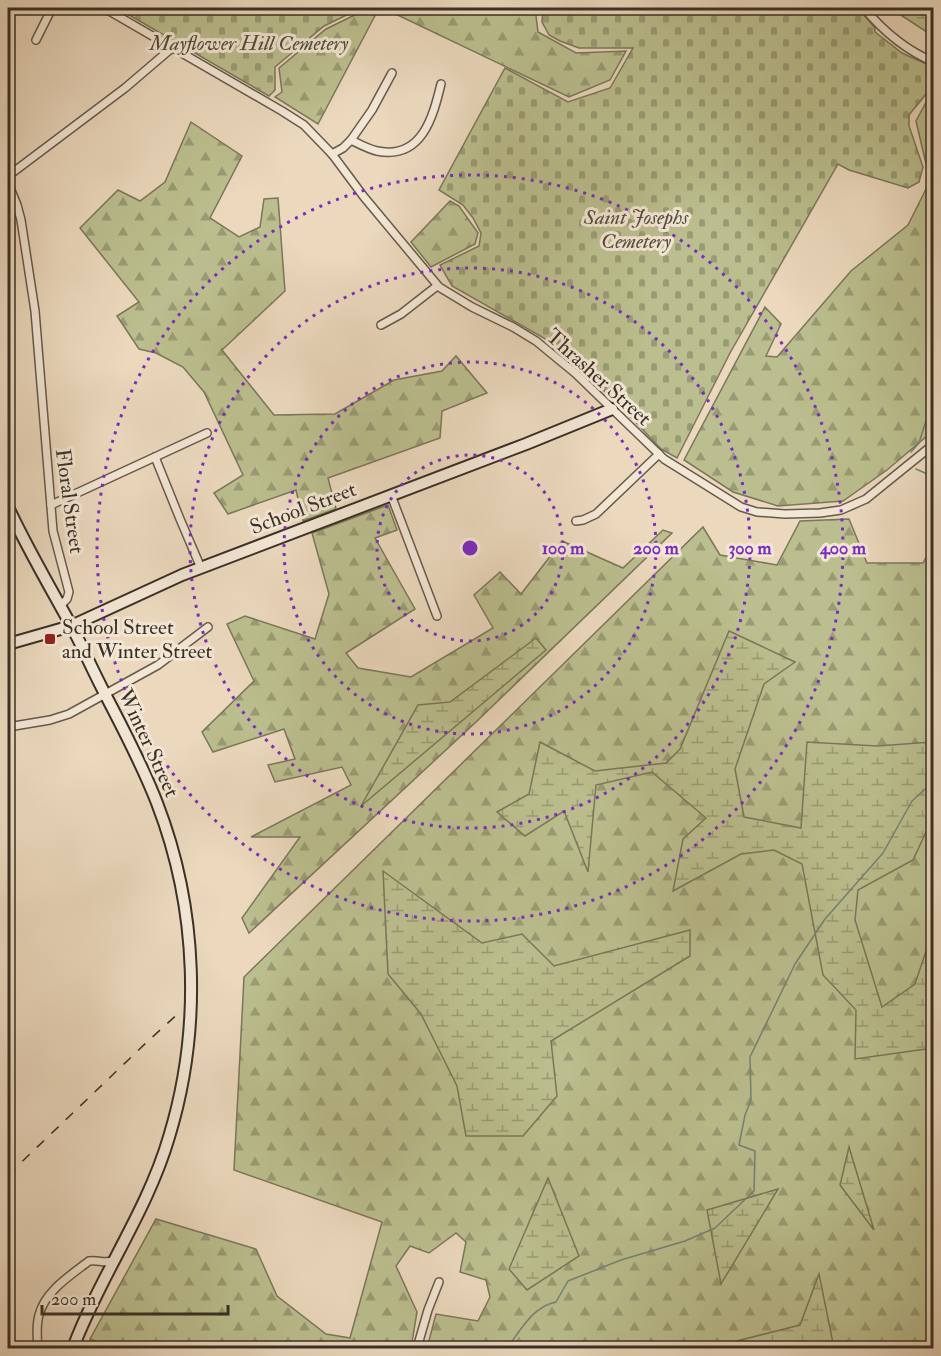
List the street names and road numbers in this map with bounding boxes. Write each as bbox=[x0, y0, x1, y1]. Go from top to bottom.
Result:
street label: Thrasher Street bbox=[540, 323, 657, 432]
street label: Floral Street bbox=[49, 447, 90, 555]
street label: School Street bbox=[246, 476, 360, 541]
street label: Winter Street bbox=[111, 684, 185, 802]

